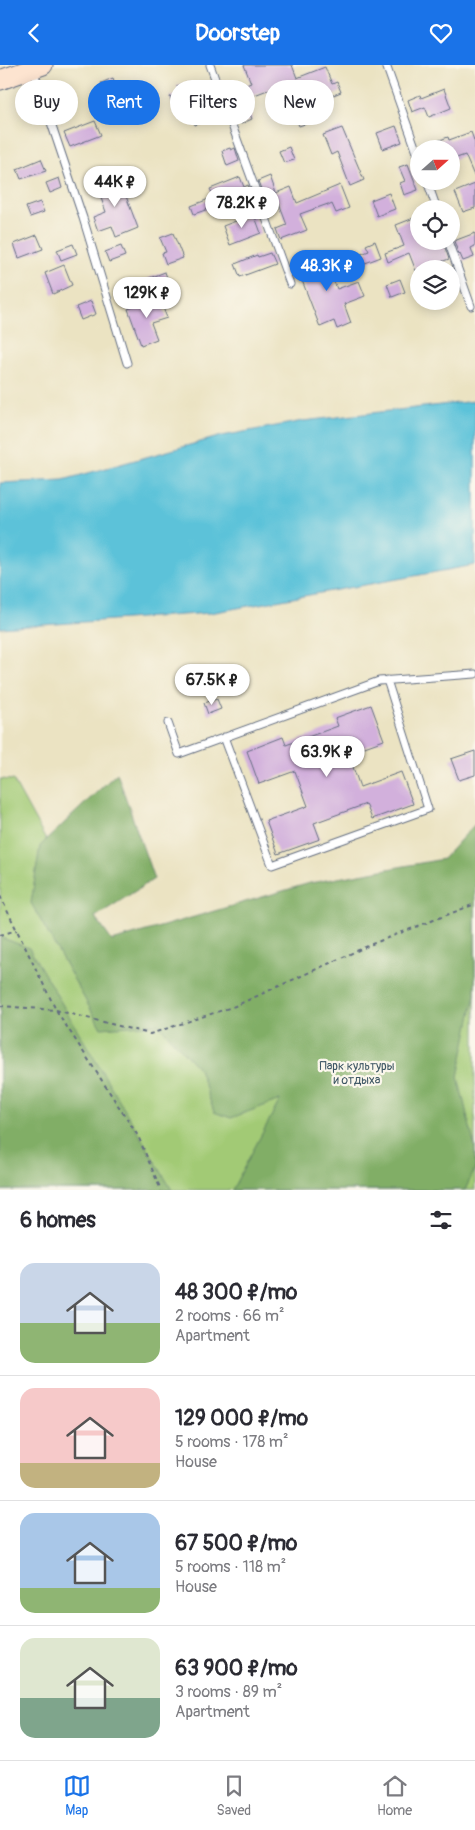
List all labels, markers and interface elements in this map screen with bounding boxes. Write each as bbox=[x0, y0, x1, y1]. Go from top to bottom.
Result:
icon: back bbox=[20, 19, 48, 47]
text: Doorstep bbox=[195, 19, 280, 47]
icon: heart bbox=[427, 19, 455, 47]
chip: Buy bbox=[15, 80, 78, 125]
chip: Rent bbox=[88, 80, 160, 125]
chip: Filters bbox=[170, 80, 255, 125]
chip: New bbox=[265, 80, 334, 125]
north arrow bbox=[410, 140, 460, 190]
map controls bbox=[410, 140, 460, 310]
pin: 44K ₽ bbox=[80, 165, 150, 208]
text: 44K ₽ bbox=[94, 172, 136, 192]
pin: 78.2K ₽ bbox=[196, 186, 288, 229]
text: 78.2K ₽ bbox=[216, 193, 268, 213]
button: locate bbox=[410, 200, 460, 250]
pin: 48.3K ₽ bbox=[281, 249, 373, 292]
text: 48.3K ₽ bbox=[301, 256, 353, 276]
button: layers bbox=[410, 260, 460, 310]
pin: 129K ₽ bbox=[106, 277, 188, 319]
text: 129K ₽ bbox=[124, 283, 170, 303]
pin: 67.5K ₽ bbox=[166, 663, 258, 706]
text: 67.5K ₽ bbox=[186, 670, 238, 690]
pin: 63.9K ₽ bbox=[281, 735, 373, 778]
text: 63.9K ₽ bbox=[301, 742, 353, 762]
park label: Парк культуры и отдыха bbox=[320, 1059, 395, 1088]
icon: filters bbox=[427, 1206, 455, 1234]
text: 6 homes bbox=[20, 1207, 96, 1234]
text: 48 300 ₽/mo bbox=[175, 1279, 297, 1306]
icon: home bbox=[60, 1283, 120, 1343]
text: 2 rooms · 66 m² bbox=[175, 1306, 285, 1326]
text: Apartment bbox=[175, 1326, 250, 1346]
text: 129 000 ₽/mo bbox=[175, 1405, 308, 1432]
icon: home bbox=[60, 1408, 120, 1468]
text: 5 rooms · 178 m² bbox=[175, 1432, 288, 1452]
text: House bbox=[175, 1452, 217, 1472]
text: 67 500 ₽/mo bbox=[175, 1530, 297, 1557]
icon: home bbox=[60, 1533, 120, 1593]
text: 5 rooms · 118 m² bbox=[175, 1557, 286, 1577]
text: House bbox=[175, 1577, 217, 1597]
text: 63 900 ₽/mo bbox=[175, 1655, 298, 1682]
icon: home bbox=[60, 1658, 120, 1718]
text: 3 rooms · 89 m² bbox=[175, 1682, 282, 1702]
text: Apartment bbox=[175, 1702, 250, 1722]
tab: Map bbox=[63, 1772, 91, 1819]
tab: Saved bbox=[216, 1772, 251, 1819]
tab: Home bbox=[377, 1772, 412, 1819]

